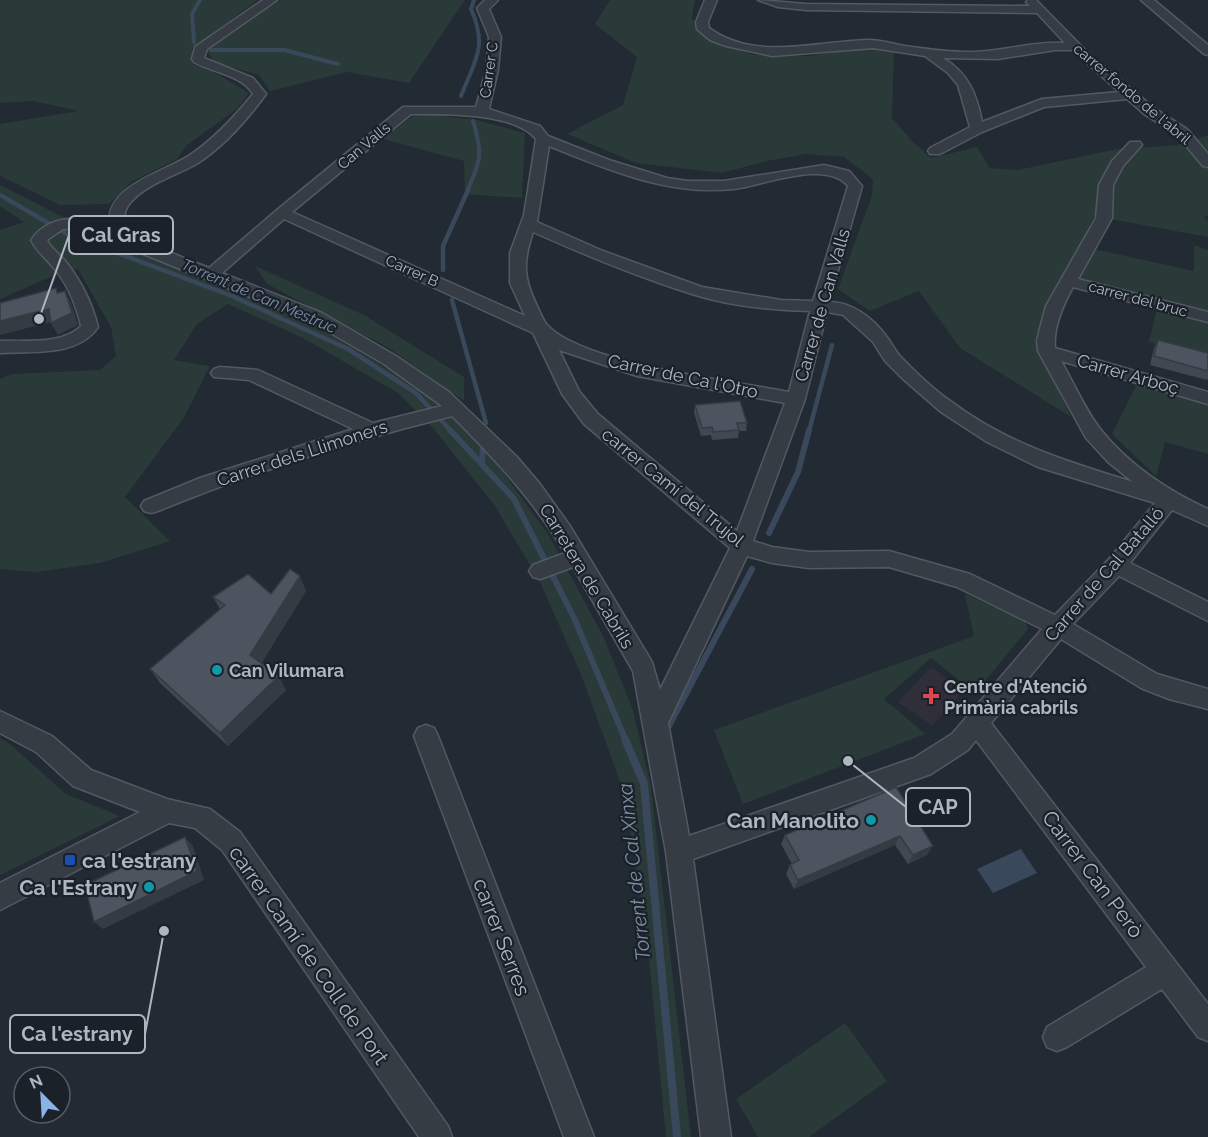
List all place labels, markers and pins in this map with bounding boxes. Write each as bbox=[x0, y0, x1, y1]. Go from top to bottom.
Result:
callout: Cal Gras bbox=[69, 216, 173, 254]
place label: Can Vilumara bbox=[229, 660, 344, 681]
marker: Can Vilumara bbox=[210, 663, 224, 677]
place label: Centre d'Atenció Primària cabrils bbox=[944, 676, 1087, 718]
marker: Centre d'Atenció Primària cabrils bbox=[922, 687, 940, 705]
callout: CAP bbox=[906, 788, 970, 826]
place label: Can Manolito bbox=[727, 808, 859, 833]
marker: Can Manolito bbox=[864, 813, 878, 827]
place label: ca l'estrany bbox=[82, 848, 197, 873]
marker: ca l'estrany bbox=[63, 853, 77, 867]
place label: Ca l'Estrany bbox=[19, 875, 137, 900]
marker: Ca l'Estrany bbox=[142, 880, 156, 894]
callout: Ca l'estrany bbox=[10, 1015, 145, 1053]

